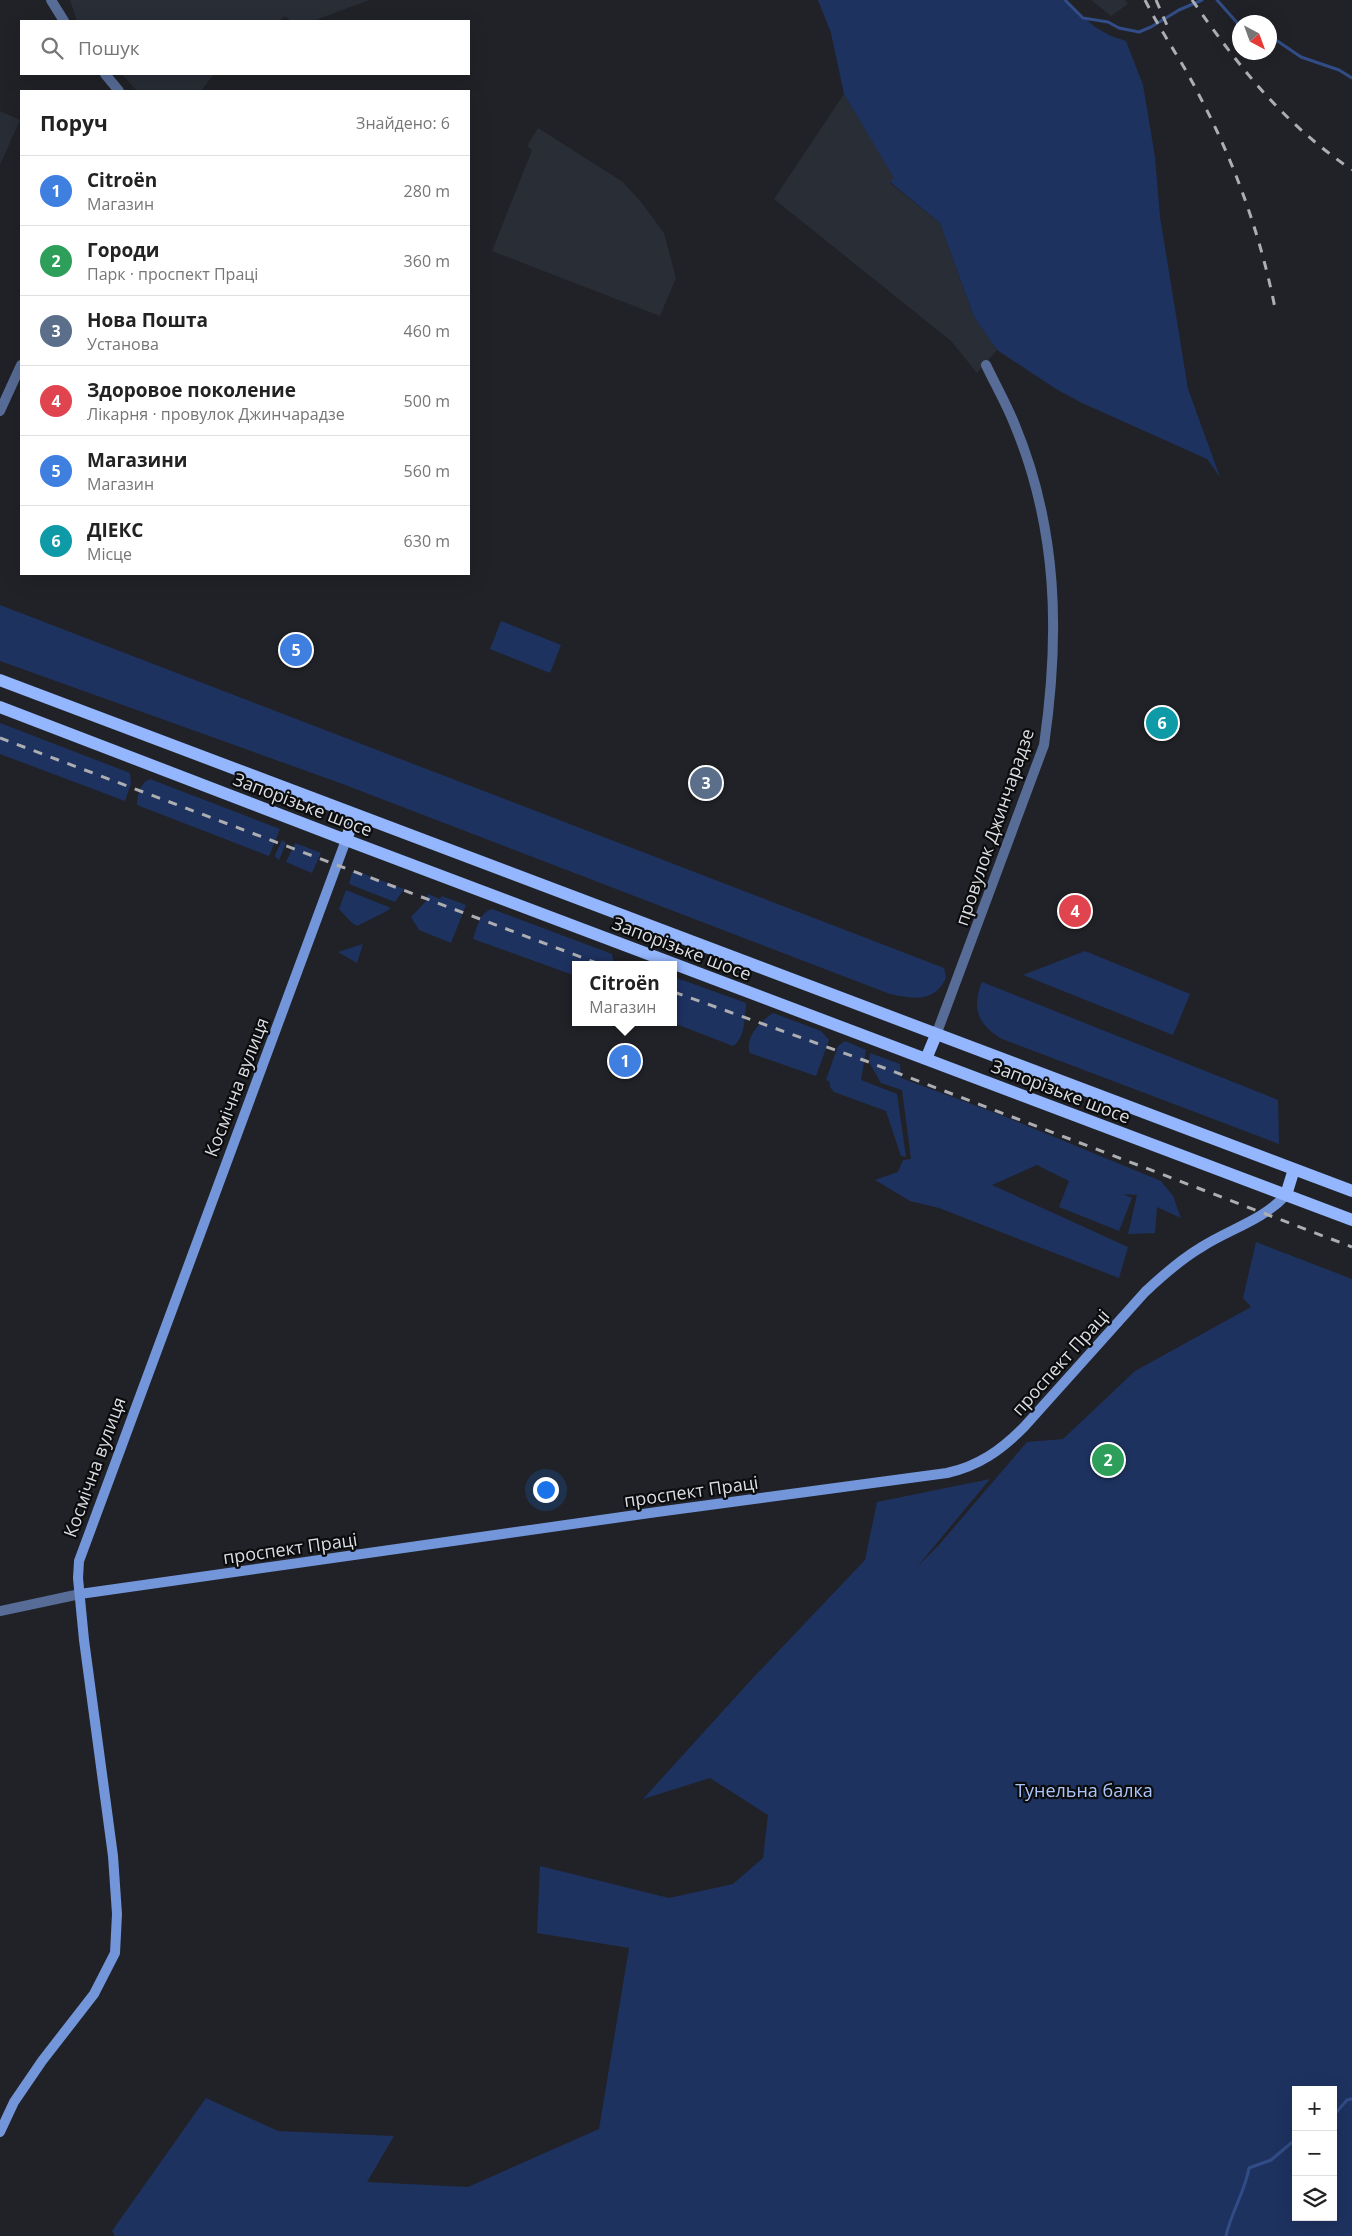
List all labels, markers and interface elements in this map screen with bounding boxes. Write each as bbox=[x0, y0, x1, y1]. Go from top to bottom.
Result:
north arrow bbox=[1232, 15, 1277, 60]
search box bbox=[20, 20, 470, 75]
icon: search bbox=[38, 34, 66, 62]
text: Пошук bbox=[78, 35, 140, 61]
text: Поруч bbox=[40, 109, 108, 137]
text: Знайдено: 6 bbox=[356, 112, 450, 134]
text: Citroën bbox=[87, 167, 157, 193]
text: 1 bbox=[51, 180, 61, 202]
text: 280 m bbox=[404, 180, 450, 202]
text: Магазин bbox=[87, 193, 154, 215]
text: Городи bbox=[87, 237, 160, 263]
text: 2 bbox=[51, 250, 61, 272]
text: 360 m bbox=[404, 250, 450, 272]
text: Парк · проспект Праці bbox=[87, 263, 258, 285]
text: Нова Пошта bbox=[87, 307, 208, 333]
text: 3 bbox=[51, 320, 61, 342]
text: 460 m bbox=[404, 320, 450, 342]
text: Установа bbox=[87, 333, 159, 355]
text: Здоровое поколение bbox=[87, 377, 296, 403]
text: 4 bbox=[51, 390, 61, 412]
text: 500 m bbox=[404, 390, 450, 412]
text: Лікарня · провулок Джинчарадзе bbox=[87, 403, 345, 425]
text: Магазини bbox=[87, 447, 187, 473]
text: 5 bbox=[51, 460, 61, 482]
text: 560 m bbox=[404, 460, 450, 482]
text: Магазин bbox=[87, 473, 154, 495]
text: ДІЕКС bbox=[87, 517, 143, 543]
text: 6 bbox=[51, 530, 61, 552]
text: 630 m bbox=[404, 530, 450, 552]
text: Місце bbox=[87, 543, 132, 565]
pin: 5 bbox=[280, 631, 312, 669]
pin: 6 bbox=[1146, 704, 1178, 742]
street label: провулок Джинчарадзе bbox=[949, 725, 1039, 929]
pin: 3 bbox=[690, 764, 722, 802]
street label: Запорізьке шосе bbox=[230, 766, 376, 842]
pin: 4 bbox=[1059, 892, 1091, 930]
street label: Запорізьке шосе bbox=[609, 910, 755, 986]
popup bbox=[572, 961, 677, 1026]
text: Citroën bbox=[589, 970, 660, 996]
text: Магазин bbox=[589, 996, 656, 1018]
street label: Космічна вулиця bbox=[198, 1014, 274, 1160]
pin: 1 bbox=[609, 1042, 641, 1080]
street label: Запорізьке шосе bbox=[988, 1053, 1134, 1129]
street label: проспект Праці bbox=[1006, 1304, 1114, 1420]
street label: Космічна вулиця bbox=[57, 1394, 131, 1540]
pin: 2 bbox=[1092, 1441, 1124, 1479]
street label: проспект Праці bbox=[622, 1470, 760, 1512]
your location bbox=[533, 1477, 559, 1503]
street label: проспект Праці bbox=[221, 1527, 359, 1569]
park label: Тунельна балка bbox=[1015, 1778, 1153, 1802]
map controls bbox=[1292, 2086, 1337, 2221]
button: + bbox=[1292, 2086, 1337, 2131]
button: − bbox=[1292, 2131, 1337, 2176]
button: layers bbox=[1292, 2176, 1337, 2221]

